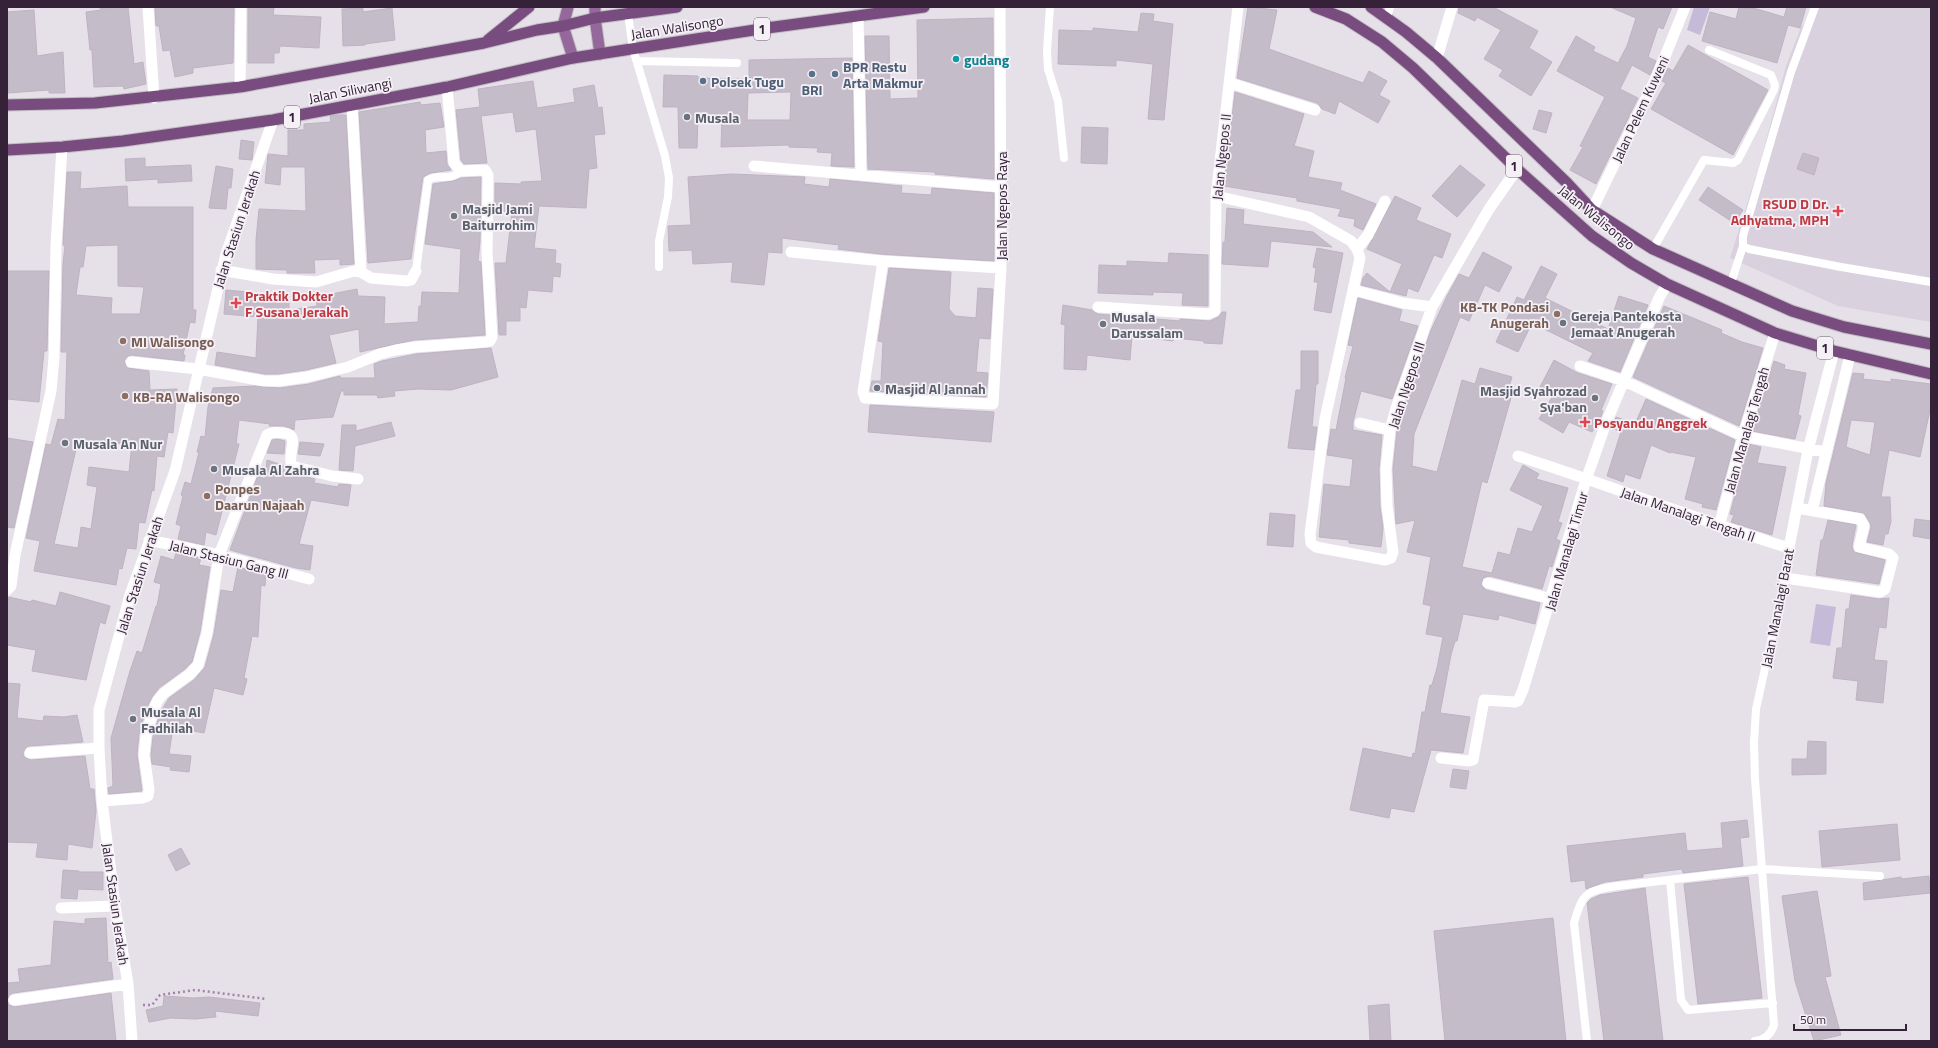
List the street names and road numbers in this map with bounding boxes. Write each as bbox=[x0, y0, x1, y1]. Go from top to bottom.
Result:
street label: Jalan Walisongo bbox=[629, 9, 725, 45]
road number: 1 bbox=[754, 18, 770, 40]
street label: Jalan Pelem Kuweni bbox=[1606, 52, 1674, 166]
street label: Jalan Siliwangi bbox=[307, 72, 393, 108]
road number: 1 bbox=[284, 106, 300, 128]
street label: Jalan Ngepos II bbox=[1206, 113, 1236, 201]
street label: Jalan Ngepos Raya bbox=[991, 151, 1012, 261]
road number: 1 bbox=[1506, 155, 1522, 177]
street label: Jalan Stasiun Jerakah bbox=[207, 167, 265, 291]
street label: Jalan Walisongo bbox=[1554, 179, 1640, 255]
road number: 1 bbox=[1817, 337, 1833, 359]
street label: Jalan Ngepos III bbox=[1382, 339, 1430, 431]
street label: Jalan Manalagi Tengah bbox=[1718, 364, 1774, 496]
street label: Jalan Manalagi Tengah II bbox=[1618, 481, 1758, 547]
street label: Jalan Manalagi Timur bbox=[1539, 489, 1593, 613]
street label: Jalan Stasiun Jerakah bbox=[110, 513, 168, 637]
street label: Jalan Stasiun Gang III bbox=[167, 534, 291, 584]
street label: Jalan Manalagi Barat bbox=[1755, 546, 1799, 669]
street label: Jalan Stasiun Jerakah bbox=[97, 842, 135, 966]

